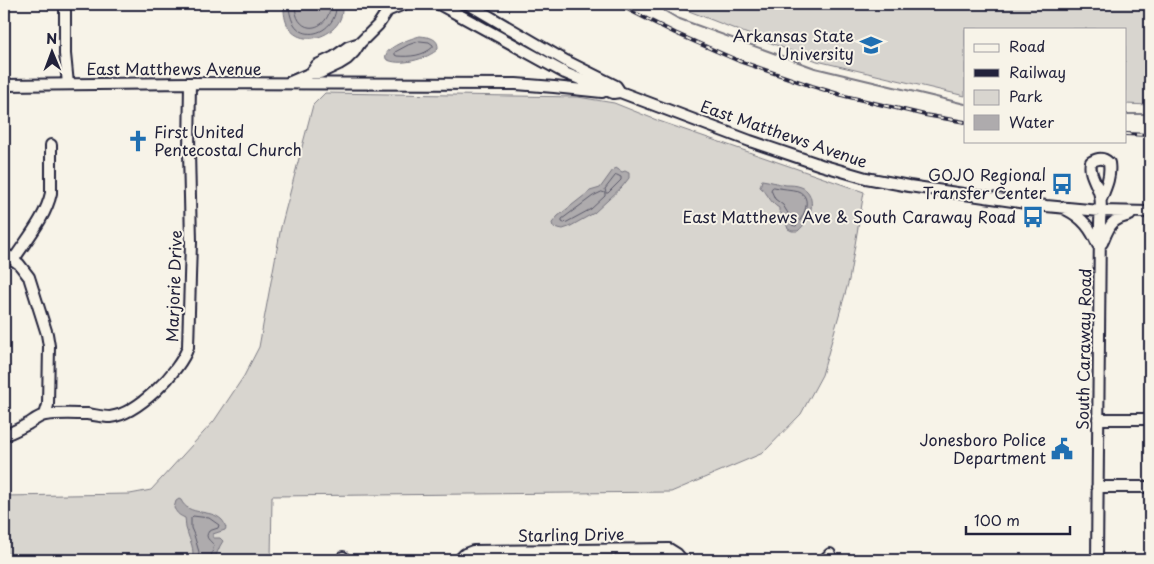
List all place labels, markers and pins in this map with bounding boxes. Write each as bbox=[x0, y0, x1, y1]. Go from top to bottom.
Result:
place label: Arkansas State University bbox=[733, 23, 854, 65]
school or university icon: Arkansas State University bbox=[858, 32, 884, 58]
place label: First United Pentecostal Church bbox=[154, 119, 302, 161]
church icon: First United Pentecostal Church bbox=[125, 128, 151, 154]
place label: GOJO Regional Transfer Center bbox=[923, 162, 1047, 204]
bus stop icon: GOJO Regional Transfer Center bbox=[1049, 171, 1075, 197]
place label: East Matthews Ave & South Caraway Road bbox=[683, 204, 1016, 228]
bus stop icon: East Matthews Ave & South Caraway Road bbox=[1020, 204, 1046, 230]
place label: Jonesboro Police Department bbox=[919, 427, 1046, 469]
public building icon: Jonesboro Police Department bbox=[1049, 436, 1075, 462]

